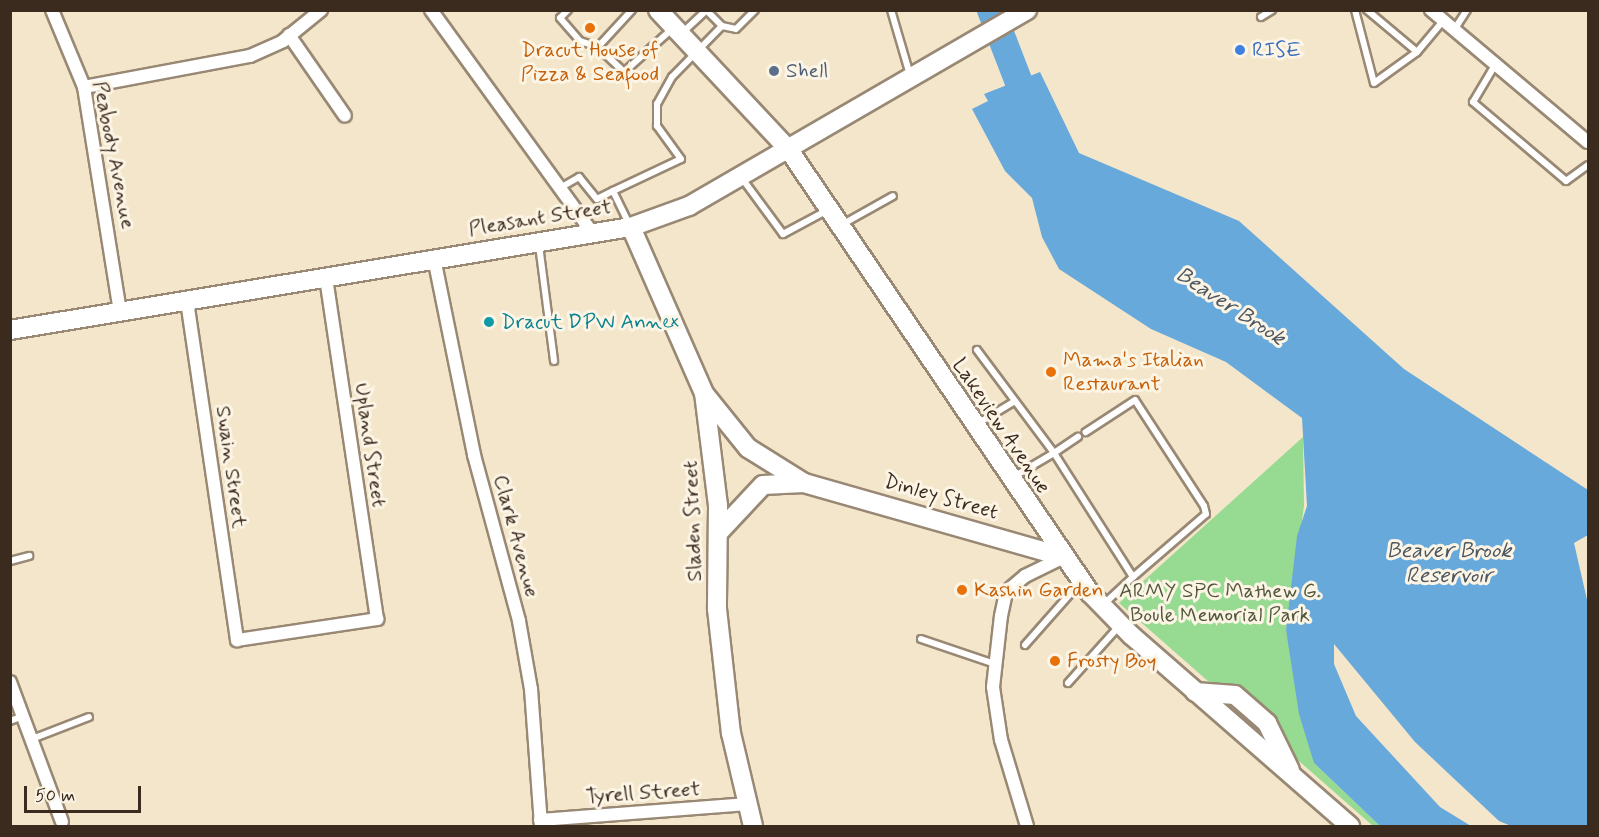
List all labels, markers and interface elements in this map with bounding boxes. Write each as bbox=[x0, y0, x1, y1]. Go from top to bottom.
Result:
marker: Dracut House of Pizza & Seafood bbox=[583, 21, 597, 35]
place label: Dracut House of Pizza & Seafood bbox=[520, 37, 660, 87]
place label: RISE bbox=[1252, 37, 1301, 63]
marker: RISE bbox=[1233, 43, 1247, 57]
place label: Shell bbox=[786, 58, 828, 84]
marker: Shell bbox=[767, 64, 781, 78]
street label: Peabody Avenue bbox=[88, 82, 140, 228]
street label: Pleasant Street bbox=[467, 194, 613, 242]
water label: Beaver Brook bbox=[1170, 262, 1290, 352]
place label: Dracut DPW Annex bbox=[501, 309, 671, 335]
marker: Dracut DPW Annex bbox=[482, 315, 496, 329]
place label: Mama's Italian Restaurant bbox=[1063, 347, 1208, 397]
street label: Lakeview Avenue bbox=[947, 355, 1055, 497]
marker: Mama's Italian Restaurant bbox=[1044, 365, 1058, 379]
street label: Upland Street bbox=[349, 379, 391, 511]
street label: Swain Street bbox=[210, 404, 252, 530]
street label: Sladen Street bbox=[678, 458, 708, 584]
street label: Dinley Street bbox=[879, 468, 1003, 526]
street label: Clark Avenue bbox=[488, 473, 544, 599]
water label: Beaver Brook Reservoir bbox=[1387, 538, 1511, 590]
place label: Kashin Garden bbox=[974, 577, 1101, 603]
park label: ARMY SPC Mathew G. Boule Memorial Park bbox=[1119, 578, 1321, 628]
marker: Kashin Garden bbox=[955, 583, 969, 597]
place label: Frosty Boy bbox=[1067, 648, 1158, 674]
marker: Frosty Boy bbox=[1048, 654, 1062, 668]
scale bar bbox=[27, 774, 144, 812]
street label: Tyrell Street bbox=[585, 776, 701, 810]
text: 50 m bbox=[35, 784, 75, 808]

